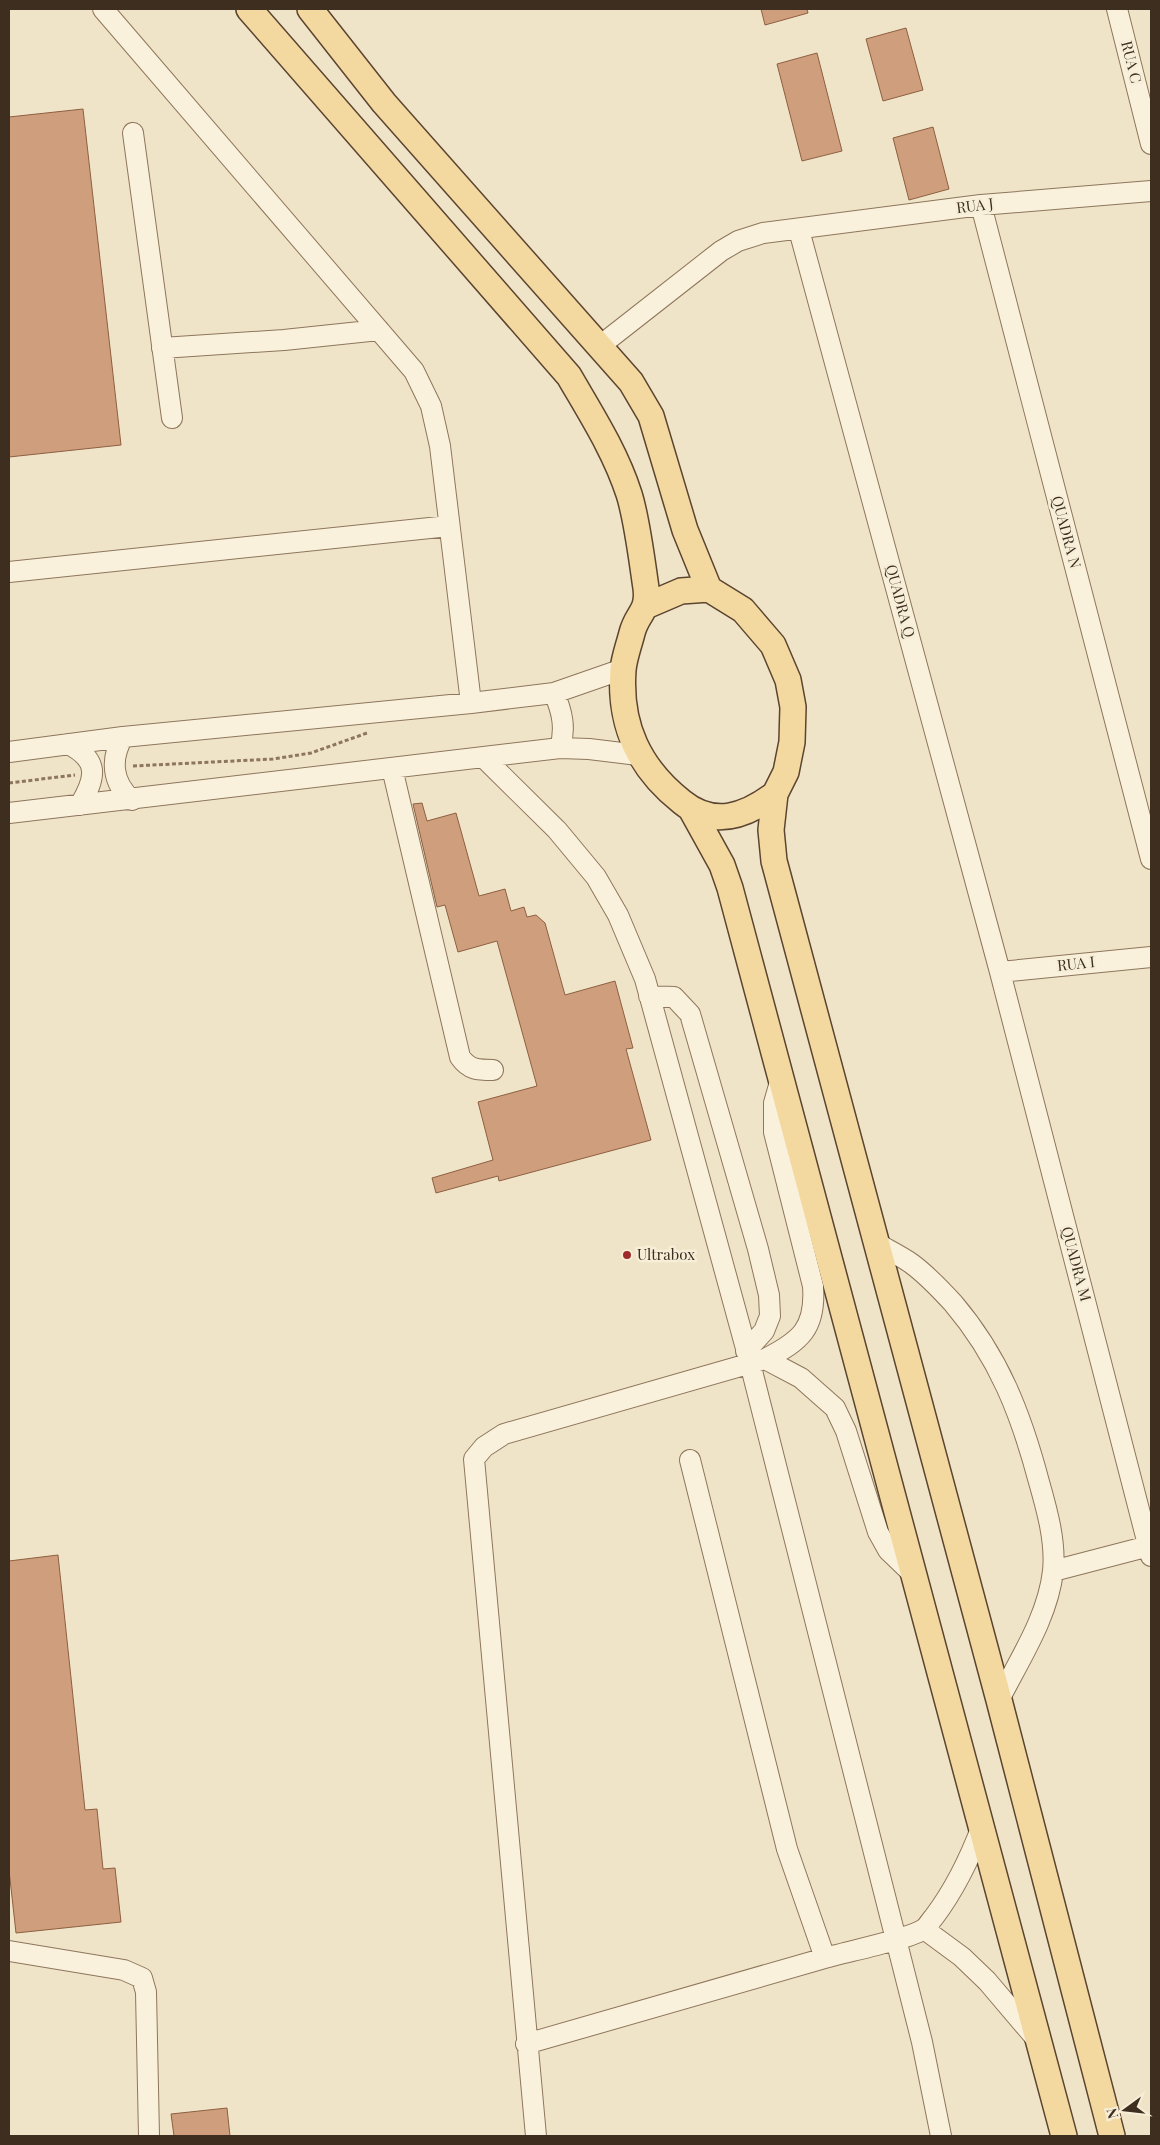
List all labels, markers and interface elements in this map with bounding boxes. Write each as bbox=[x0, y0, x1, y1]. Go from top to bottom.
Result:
street label: RUA C bbox=[1117, 39, 1147, 85]
street label: RUA J bbox=[955, 193, 995, 217]
street label: QUADRA N bbox=[1048, 493, 1086, 571]
street label: QUADRA Q bbox=[882, 562, 921, 640]
street label: RUA I bbox=[1056, 951, 1096, 975]
street label: QUADRA M bbox=[1057, 1224, 1097, 1303]
place label: Ultrabox bbox=[637, 1244, 695, 1264]
marker: Ultrabox bbox=[621, 1249, 633, 1261]
north arrow bbox=[1100, 2085, 1150, 2135]
text: N bbox=[1101, 2106, 1122, 2121]

